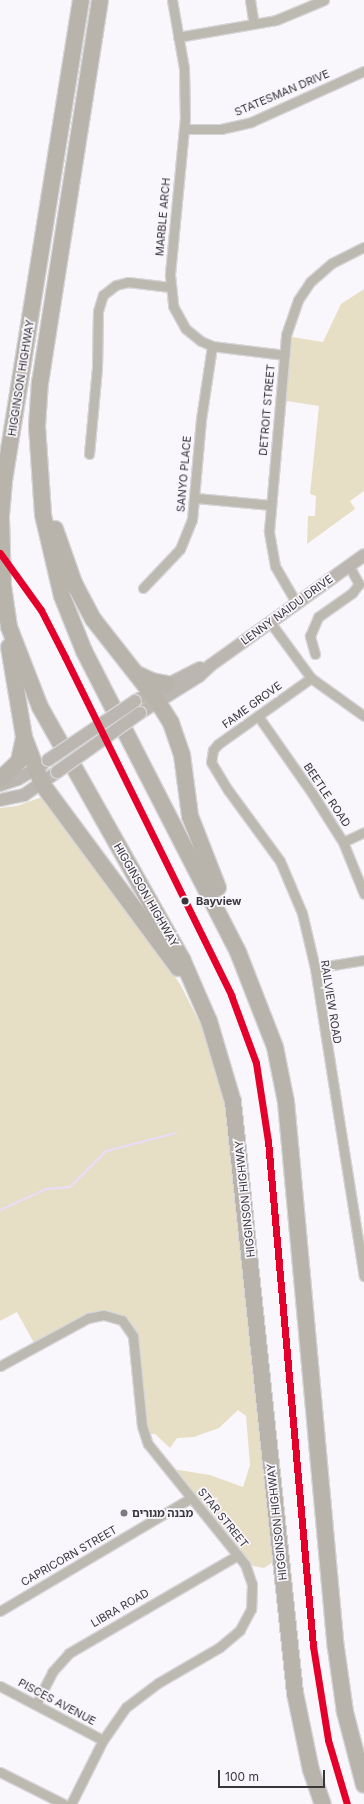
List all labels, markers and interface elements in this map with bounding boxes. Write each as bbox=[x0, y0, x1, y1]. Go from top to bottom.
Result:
street label: STATESMAN DRIVE bbox=[233, 67, 331, 119]
street label: MARBLE ARCH bbox=[153, 177, 173, 257]
street label: HIGGINSON HIGHWAY bbox=[5, 319, 37, 437]
street label: DETROIT STREET bbox=[256, 364, 278, 456]
street label: SANYO PLACE bbox=[174, 435, 194, 513]
street label: LENNY NAIDU DRIVE bbox=[239, 572, 335, 648]
street label: FAME GROVE bbox=[220, 679, 284, 731]
street label: BEETLE ROAD bbox=[301, 761, 353, 829]
street label: HIGGINSON HIGHWAY bbox=[111, 841, 181, 949]
marker: Bayview bbox=[178, 894, 192, 908]
place label: Bayview bbox=[196, 894, 241, 908]
street label: RAILVIEW ROAD bbox=[318, 959, 344, 1045]
street label: HIGGINSON HIGHWAY bbox=[232, 1140, 258, 1258]
street label: HIGGINSON HIGHWAY bbox=[264, 1463, 290, 1581]
street label: STAR STREET bbox=[195, 1486, 251, 1550]
place label: מבנה מגורים bbox=[132, 1506, 193, 1520]
marker: מבנה מגורים bbox=[119, 1508, 129, 1518]
street label: CAPRICORN STREET bbox=[19, 1523, 119, 1589]
street label: LIBRA ROAD bbox=[89, 1586, 151, 1630]
street label: PISCES AVENUE bbox=[16, 1676, 98, 1728]
scale bar bbox=[220, 1762, 327, 1788]
text: 100 m bbox=[225, 1769, 259, 1784]

